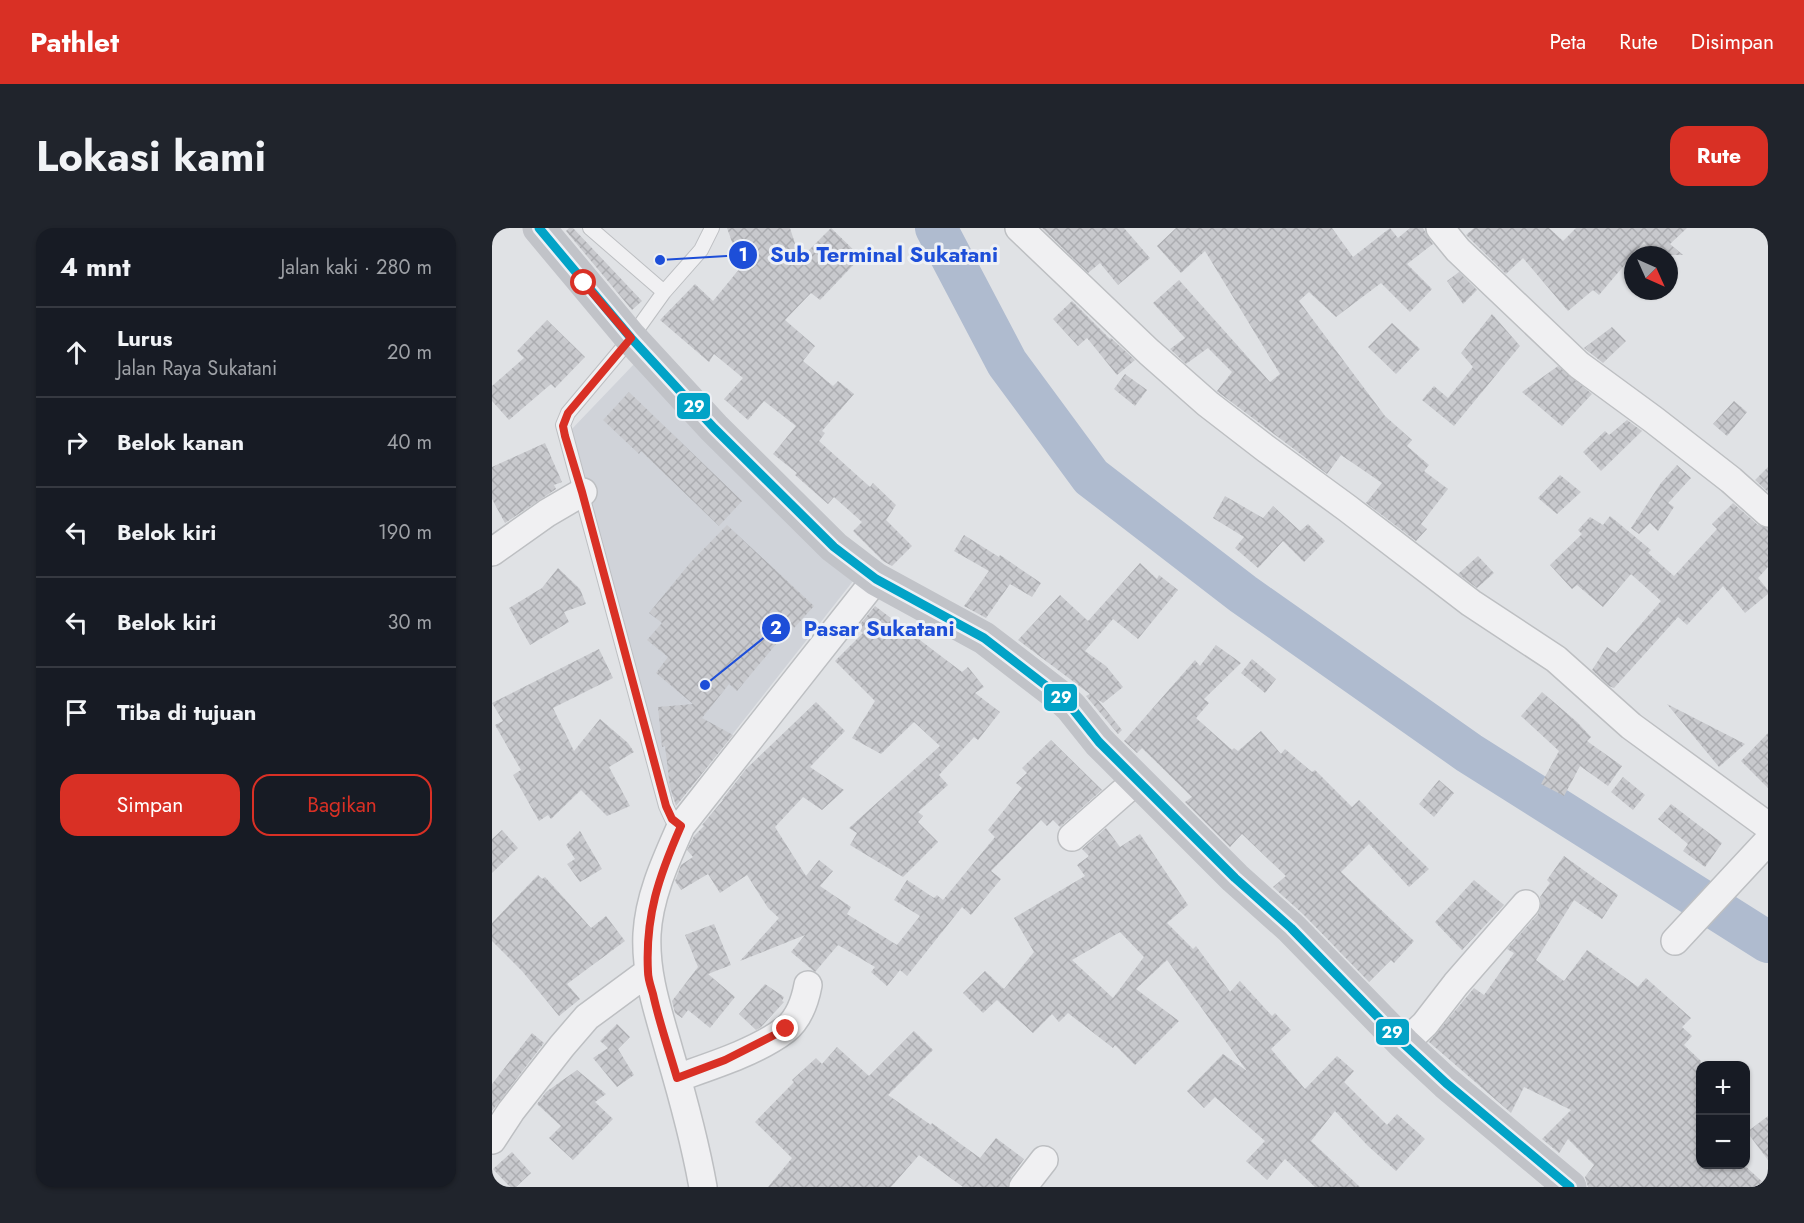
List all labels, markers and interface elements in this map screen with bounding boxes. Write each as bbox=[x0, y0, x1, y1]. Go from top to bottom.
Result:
text: Pathlet bbox=[30, 22, 119, 63]
text: Peta bbox=[1549, 27, 1586, 57]
text: Rute bbox=[1619, 27, 1658, 57]
text: Disimpan bbox=[1691, 27, 1774, 57]
text: Lokasi kami bbox=[36, 126, 266, 187]
button: Rute bbox=[1670, 126, 1768, 186]
callout: Sub Terminal Sukatani bbox=[728, 235, 1010, 275]
text: Sub Terminal Sukatani bbox=[770, 238, 998, 270]
text: 1 bbox=[738, 242, 748, 268]
north arrow bbox=[1624, 246, 1678, 300]
text: 4 mnt bbox=[60, 248, 131, 286]
text: Jalan kaki · 280 m bbox=[281, 253, 432, 282]
route start bbox=[570, 269, 596, 295]
text: Lurus bbox=[117, 322, 173, 354]
icon: ahead bbox=[60, 336, 93, 369]
text: 20 m bbox=[387, 338, 432, 367]
text: Jalan Raya Sukatani bbox=[117, 354, 277, 383]
line badge: 29 bbox=[676, 392, 711, 420]
text: 29 bbox=[683, 395, 705, 418]
icon: right bbox=[60, 426, 93, 459]
text: Belok kanan bbox=[117, 426, 244, 458]
text: 40 m bbox=[387, 428, 432, 457]
icon: left bbox=[60, 516, 93, 549]
text: Belok kiri bbox=[117, 516, 216, 548]
text: 190 m bbox=[378, 518, 432, 547]
icon: left bbox=[60, 606, 93, 639]
text: Belok kiri bbox=[117, 606, 216, 638]
text: 30 m bbox=[387, 608, 432, 637]
callout: Pasar Sukatani bbox=[761, 608, 966, 648]
text: Pasar Sukatani bbox=[804, 612, 954, 644]
text: 2 bbox=[770, 615, 782, 641]
line badge: 29 bbox=[1043, 683, 1078, 712]
text: 29 bbox=[1050, 686, 1072, 709]
icon: arrive bbox=[60, 696, 93, 729]
text: Tiba di tujuan bbox=[117, 696, 256, 728]
button: Simpan bbox=[60, 774, 240, 836]
button: Bagikan bbox=[252, 774, 432, 836]
route end bbox=[772, 1015, 798, 1041]
line badge: 29 bbox=[1375, 1018, 1410, 1046]
text: 29 bbox=[1381, 1021, 1403, 1044]
map controls bbox=[1696, 1061, 1750, 1169]
button: + bbox=[1696, 1061, 1750, 1115]
button: − bbox=[1696, 1115, 1750, 1169]

